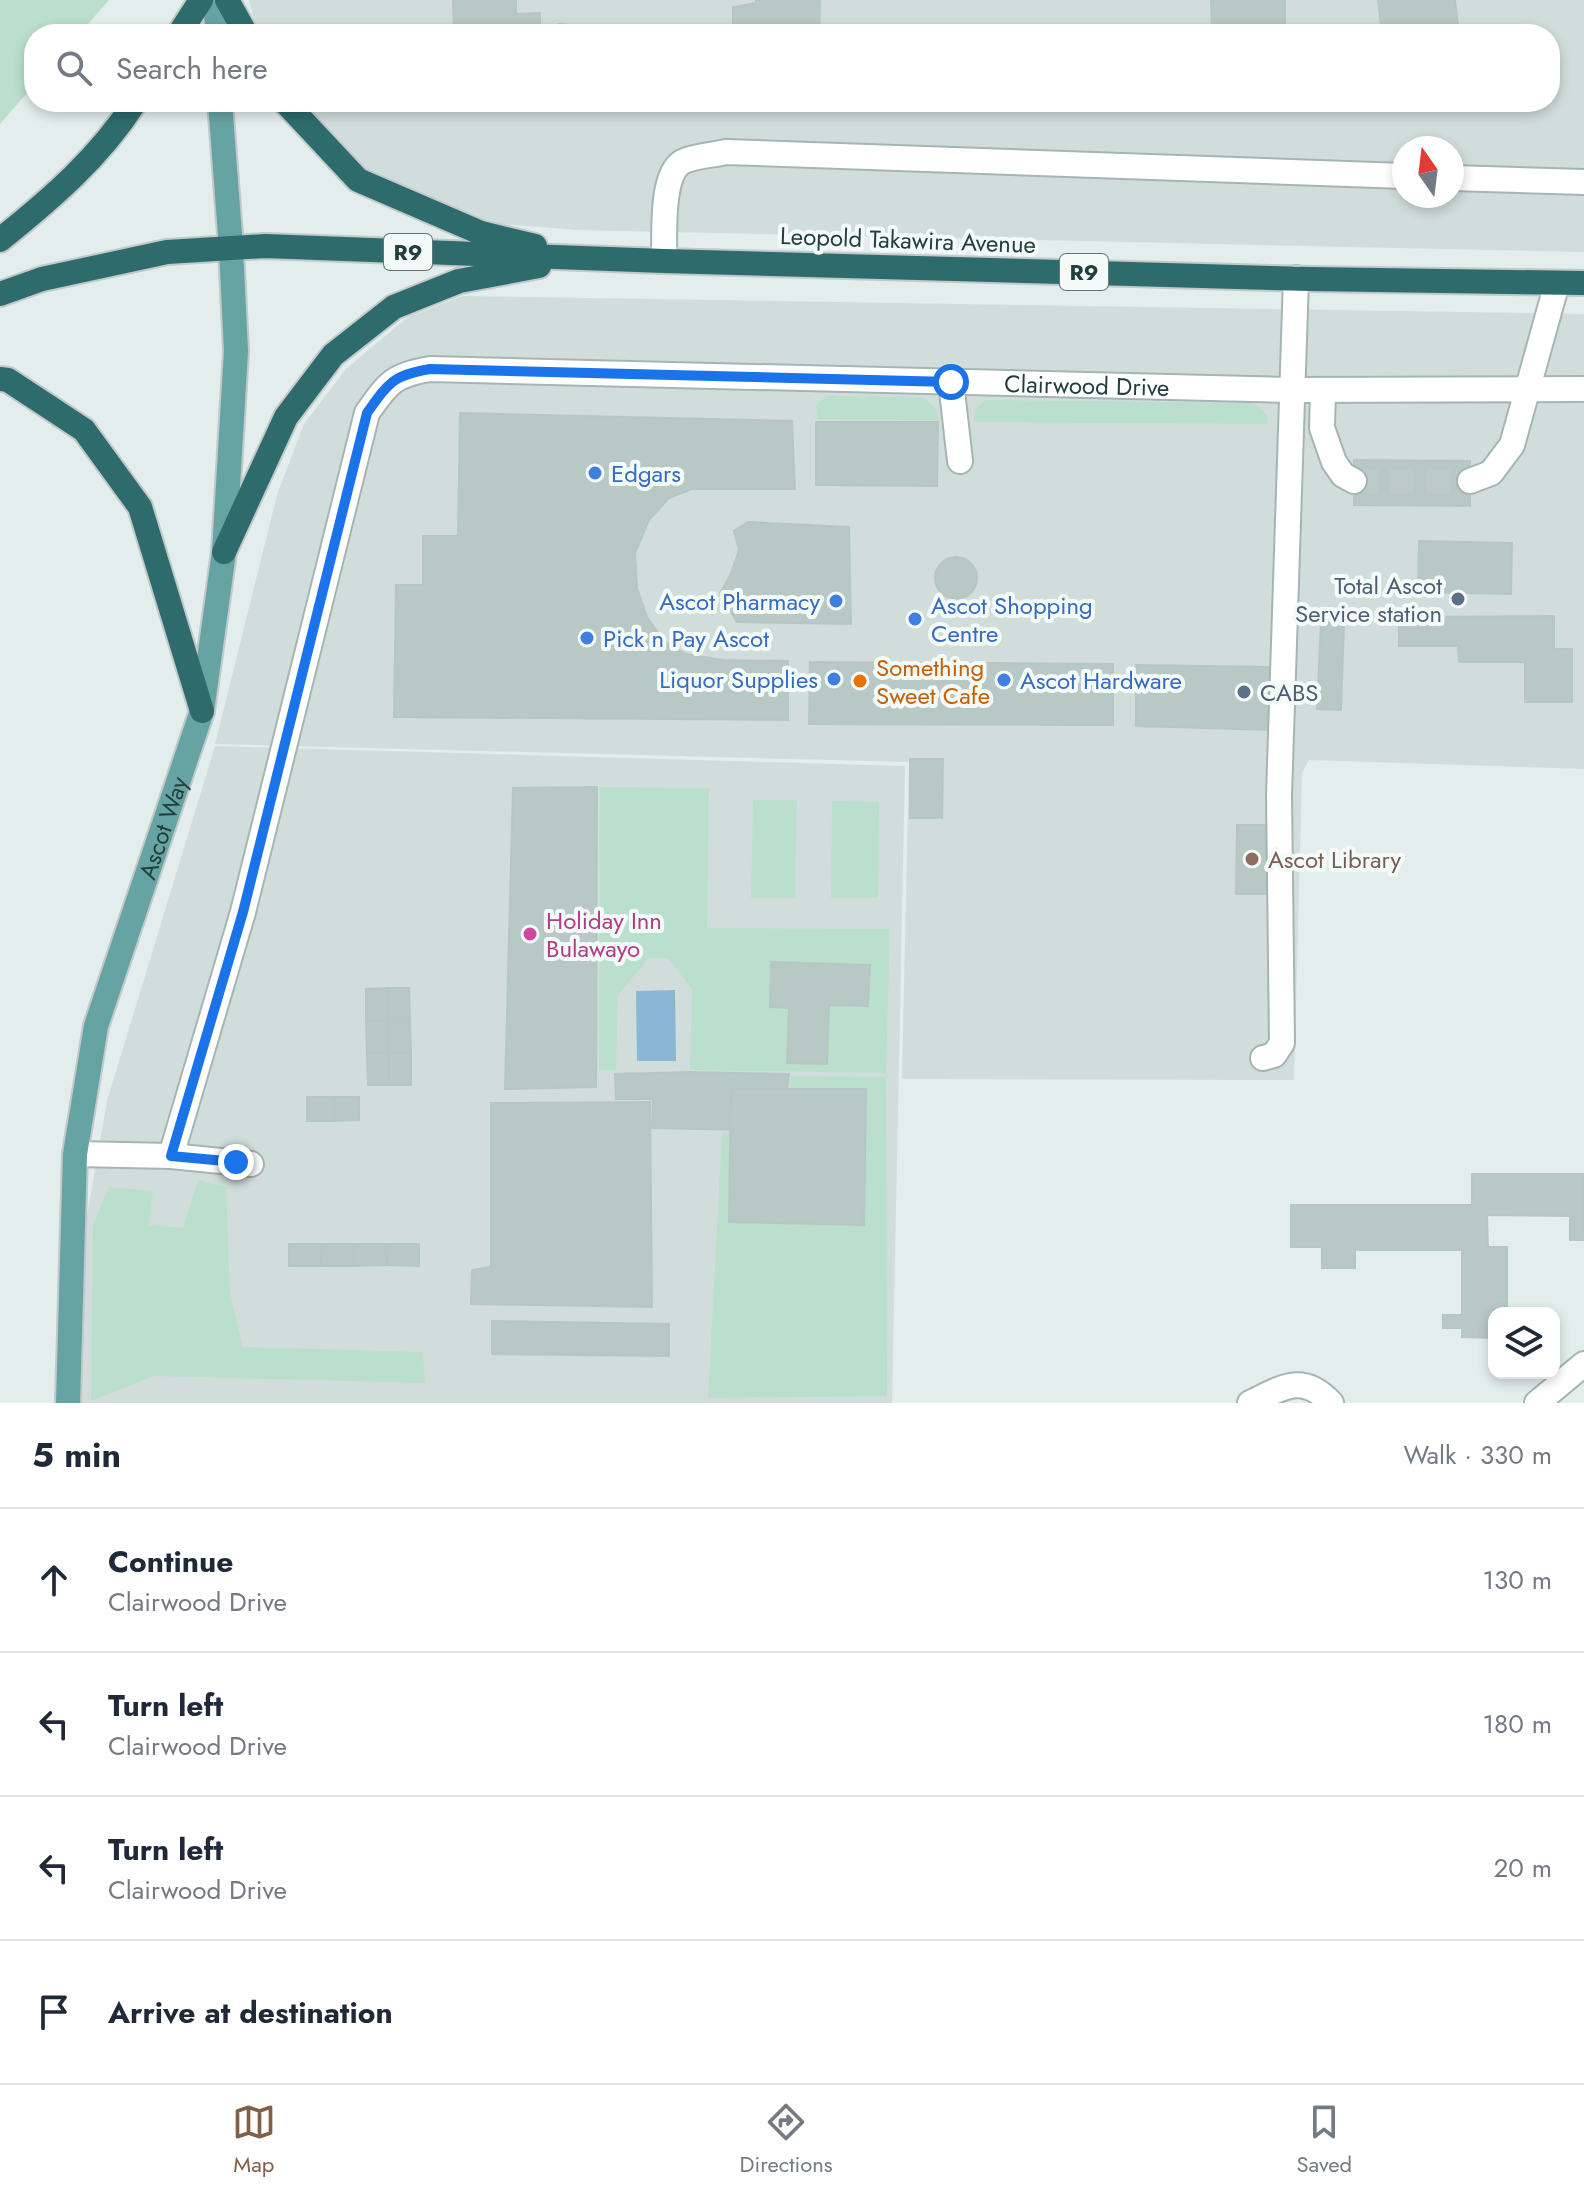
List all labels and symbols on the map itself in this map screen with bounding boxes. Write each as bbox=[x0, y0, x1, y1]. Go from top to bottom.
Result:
north arrow bbox=[1392, 136, 1464, 208]
street label: Leopold Takawira Avenue bbox=[779, 218, 1037, 262]
road number: R9 bbox=[384, 234, 432, 270]
road number: R9 bbox=[1060, 254, 1108, 290]
route start bbox=[933, 364, 969, 400]
street label: Clairwood Drive bbox=[1004, 365, 1170, 405]
place label: Edgars bbox=[611, 456, 681, 491]
marker: Edgars bbox=[586, 464, 604, 482]
place label: Total Ascot Service station bbox=[1295, 568, 1442, 631]
place label: Ascot Pharmacy bbox=[659, 584, 820, 619]
place label: Ascot Shopping Centre bbox=[931, 588, 1093, 651]
marker: Total Ascot Service station bbox=[1449, 590, 1467, 608]
marker: Ascot Pharmacy bbox=[827, 592, 845, 610]
marker: Ascot Shopping Centre bbox=[906, 610, 924, 628]
place label: Pick n Pay Ascot bbox=[603, 621, 769, 656]
marker: Pick n Pay Ascot bbox=[578, 629, 596, 647]
place label: Something Sweet Cafe bbox=[876, 650, 990, 713]
place label: Liquor Supplies bbox=[659, 662, 818, 697]
place label: Ascot Hardware bbox=[1020, 663, 1182, 698]
marker: Liquor Supplies bbox=[825, 670, 843, 688]
marker: Ascot Hardware bbox=[995, 671, 1013, 689]
marker: Something Sweet Cafe bbox=[851, 672, 869, 690]
place label: CABS bbox=[1260, 675, 1318, 710]
marker: CABS bbox=[1235, 683, 1253, 701]
street label: Ascot Way bbox=[129, 771, 196, 884]
place label: Ascot Library bbox=[1268, 842, 1401, 877]
marker: Ascot Library bbox=[1243, 850, 1261, 868]
place label: Holiday Inn Bulawayo bbox=[546, 903, 662, 966]
marker: Holiday Inn Bulawayo bbox=[521, 925, 539, 943]
route end bbox=[218, 1144, 254, 1180]

